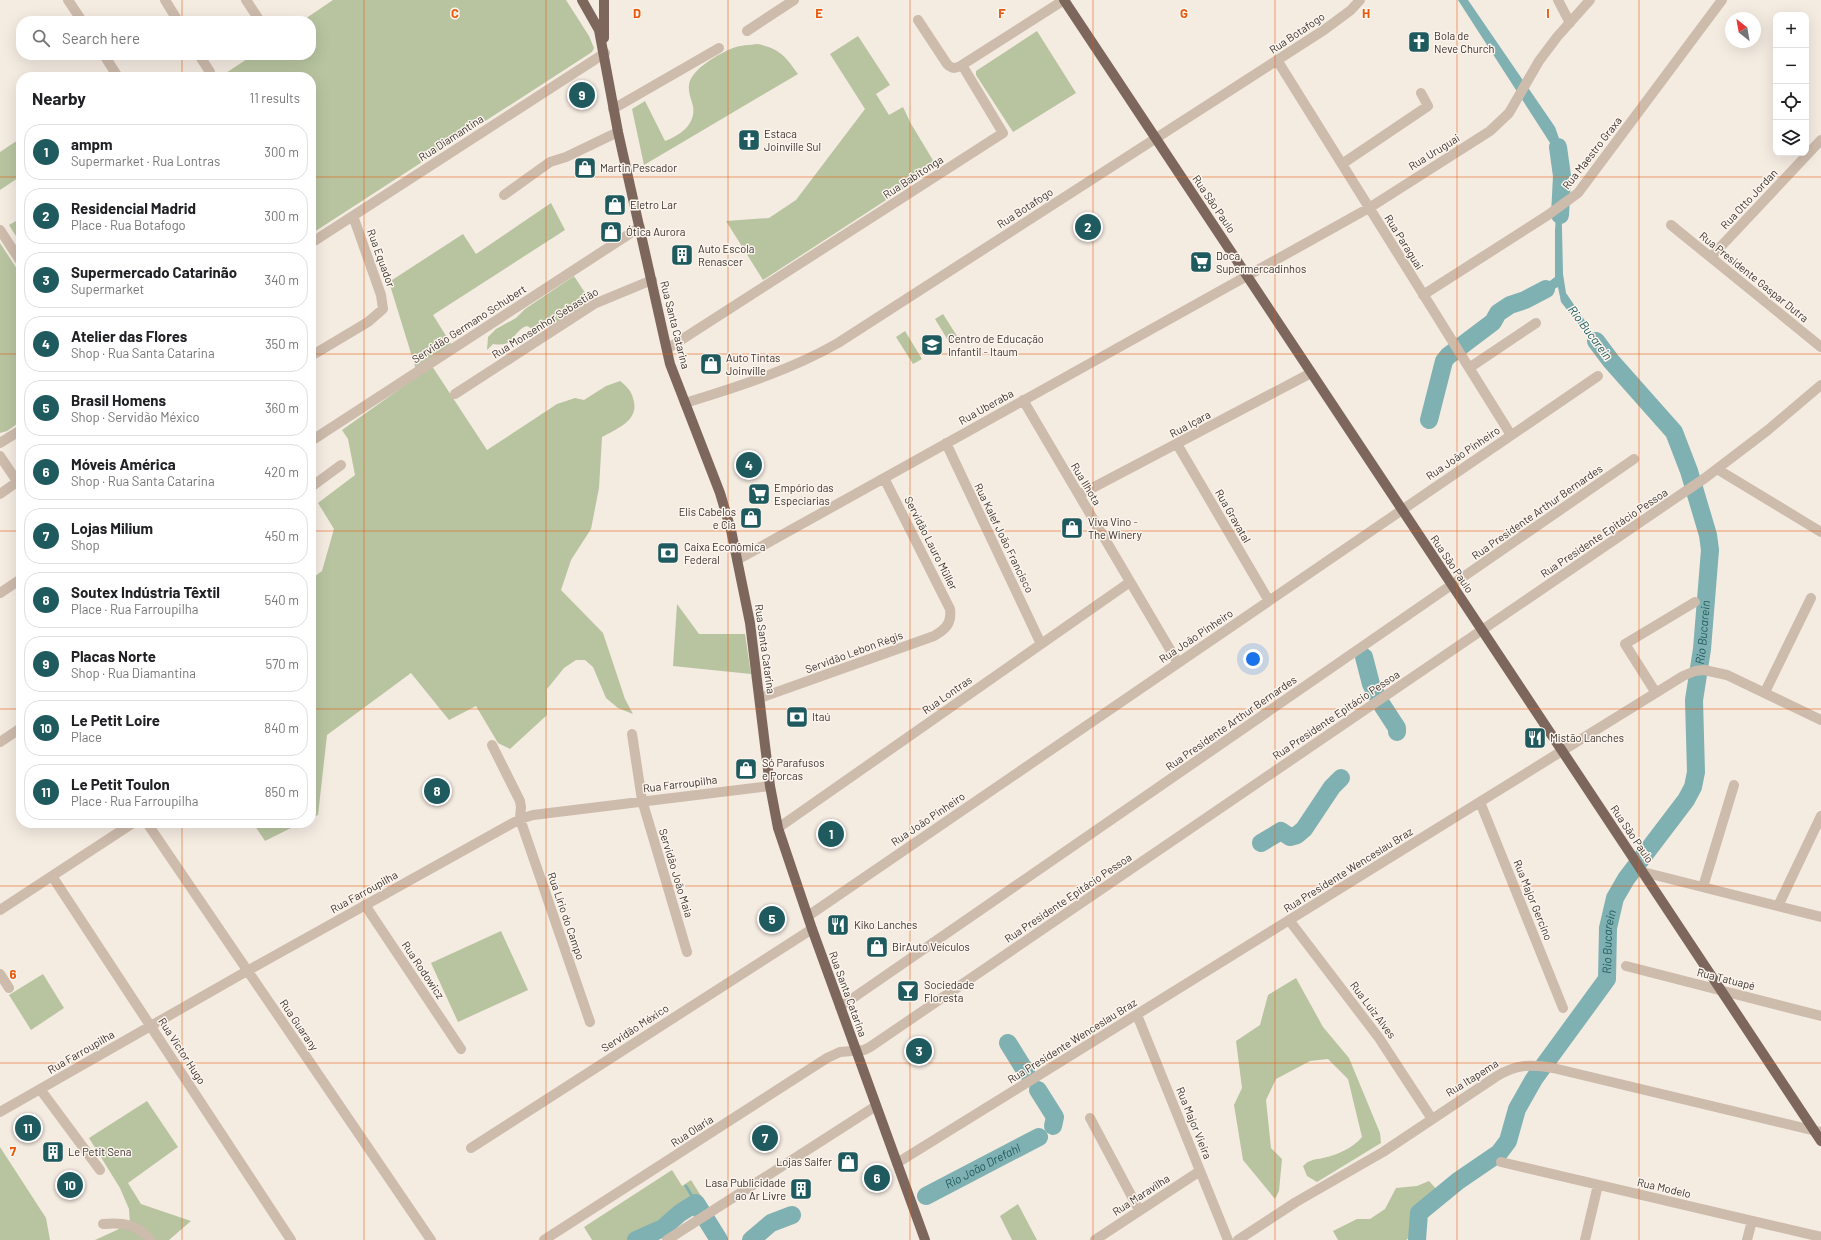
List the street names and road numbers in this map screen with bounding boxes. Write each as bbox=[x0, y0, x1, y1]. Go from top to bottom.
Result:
street label: Rua Botafogo bbox=[1266, 9, 1327, 56]
street label: Rua Diamantina bbox=[416, 112, 486, 163]
street label: Rua Maestro Graxa bbox=[1559, 114, 1624, 192]
street label: Rua Uruguai bbox=[1406, 131, 1462, 172]
street label: Rua Babitonga bbox=[880, 152, 945, 201]
street label: Rua Otto Jordan bbox=[1718, 166, 1780, 231]
street label: Rua São Paulo bbox=[1190, 172, 1239, 235]
street label: Rua Botafogo bbox=[994, 185, 1055, 230]
street label: Rua Paraguai bbox=[1382, 212, 1427, 272]
street label: Rua Equador bbox=[365, 227, 398, 289]
street label: Rua Presidente Gaspar Dutra bbox=[1697, 229, 1811, 324]
street label: Rua Santa Catarina bbox=[658, 279, 693, 370]
street label: Servidão Germano Schubert bbox=[409, 282, 528, 365]
street label: Rua Monsenhor Sebastião bbox=[489, 284, 600, 361]
street label: Rua Uberaba bbox=[956, 386, 1015, 427]
street label: Rua Içara bbox=[1167, 407, 1212, 440]
street label: Rua João Pinheiro bbox=[1423, 423, 1502, 482]
street label: Rua Ilhota bbox=[1069, 460, 1104, 507]
street label: Rua Presidente Arthur Bernardes bbox=[1469, 461, 1605, 562]
street label: Rua Kalef João Francisco bbox=[972, 481, 1037, 595]
street label: Rua Presidente Epitácio Pessoa bbox=[1538, 485, 1670, 580]
street label: Rua Gravatal bbox=[1213, 487, 1254, 545]
street label: Servidão Lauro Müller bbox=[902, 494, 961, 592]
street label: Rua São Paulo bbox=[1428, 532, 1477, 595]
street label: Rua Santa Catarina bbox=[753, 603, 778, 695]
street label: Rua João Pinheiro bbox=[1156, 606, 1235, 665]
street label: Servidão Lebon Régis bbox=[803, 628, 904, 675]
street label: Rua Presidente Epitácio Pessoa bbox=[1270, 667, 1402, 762]
street label: Rua Presidente Arthur Bernardes bbox=[1163, 672, 1299, 773]
street label: Rua Lontras bbox=[919, 673, 974, 716]
street label: Rua Farroupilha bbox=[642, 772, 718, 795]
street label: Rua João Pinheiro bbox=[888, 789, 967, 848]
street label: Rua São Paulo bbox=[1608, 802, 1657, 865]
street label: Rua Presidente Wenceslau Braz bbox=[1281, 824, 1415, 915]
street label: Servidão João Maia bbox=[657, 827, 696, 919]
street label: Rua Presidente Epitácio Pessoa bbox=[1002, 850, 1134, 945]
street label: Rua Major Gercino bbox=[1511, 858, 1556, 942]
street label: Rua Farroupilha bbox=[328, 868, 400, 915]
street label: Rua Lírio do Campo bbox=[545, 870, 588, 961]
street label: Rua Rodowicz bbox=[399, 939, 447, 1001]
street label: Rua Santa Catarina bbox=[827, 949, 870, 1039]
street label: Rua Tatuapé bbox=[1696, 965, 1757, 992]
street label: Rua Luiz Alves bbox=[1348, 979, 1399, 1041]
street label: Rua Presidente Wenceslau Braz bbox=[1005, 995, 1139, 1086]
street label: Rua Guarany bbox=[277, 997, 321, 1053]
street label: Servidão México bbox=[599, 1001, 671, 1054]
street label: Rua Victor Hugo bbox=[156, 1015, 209, 1086]
street label: Rua Farroupilha bbox=[45, 1027, 116, 1076]
street label: Rua Itapema bbox=[1443, 1056, 1500, 1099]
street label: Rua Major Vieira bbox=[1174, 1085, 1215, 1161]
street label: Rua Olaria bbox=[668, 1112, 715, 1149]
street label: Rua Maravilha bbox=[1110, 1171, 1172, 1218]
street label: Rua Modelo bbox=[1636, 1175, 1692, 1200]

